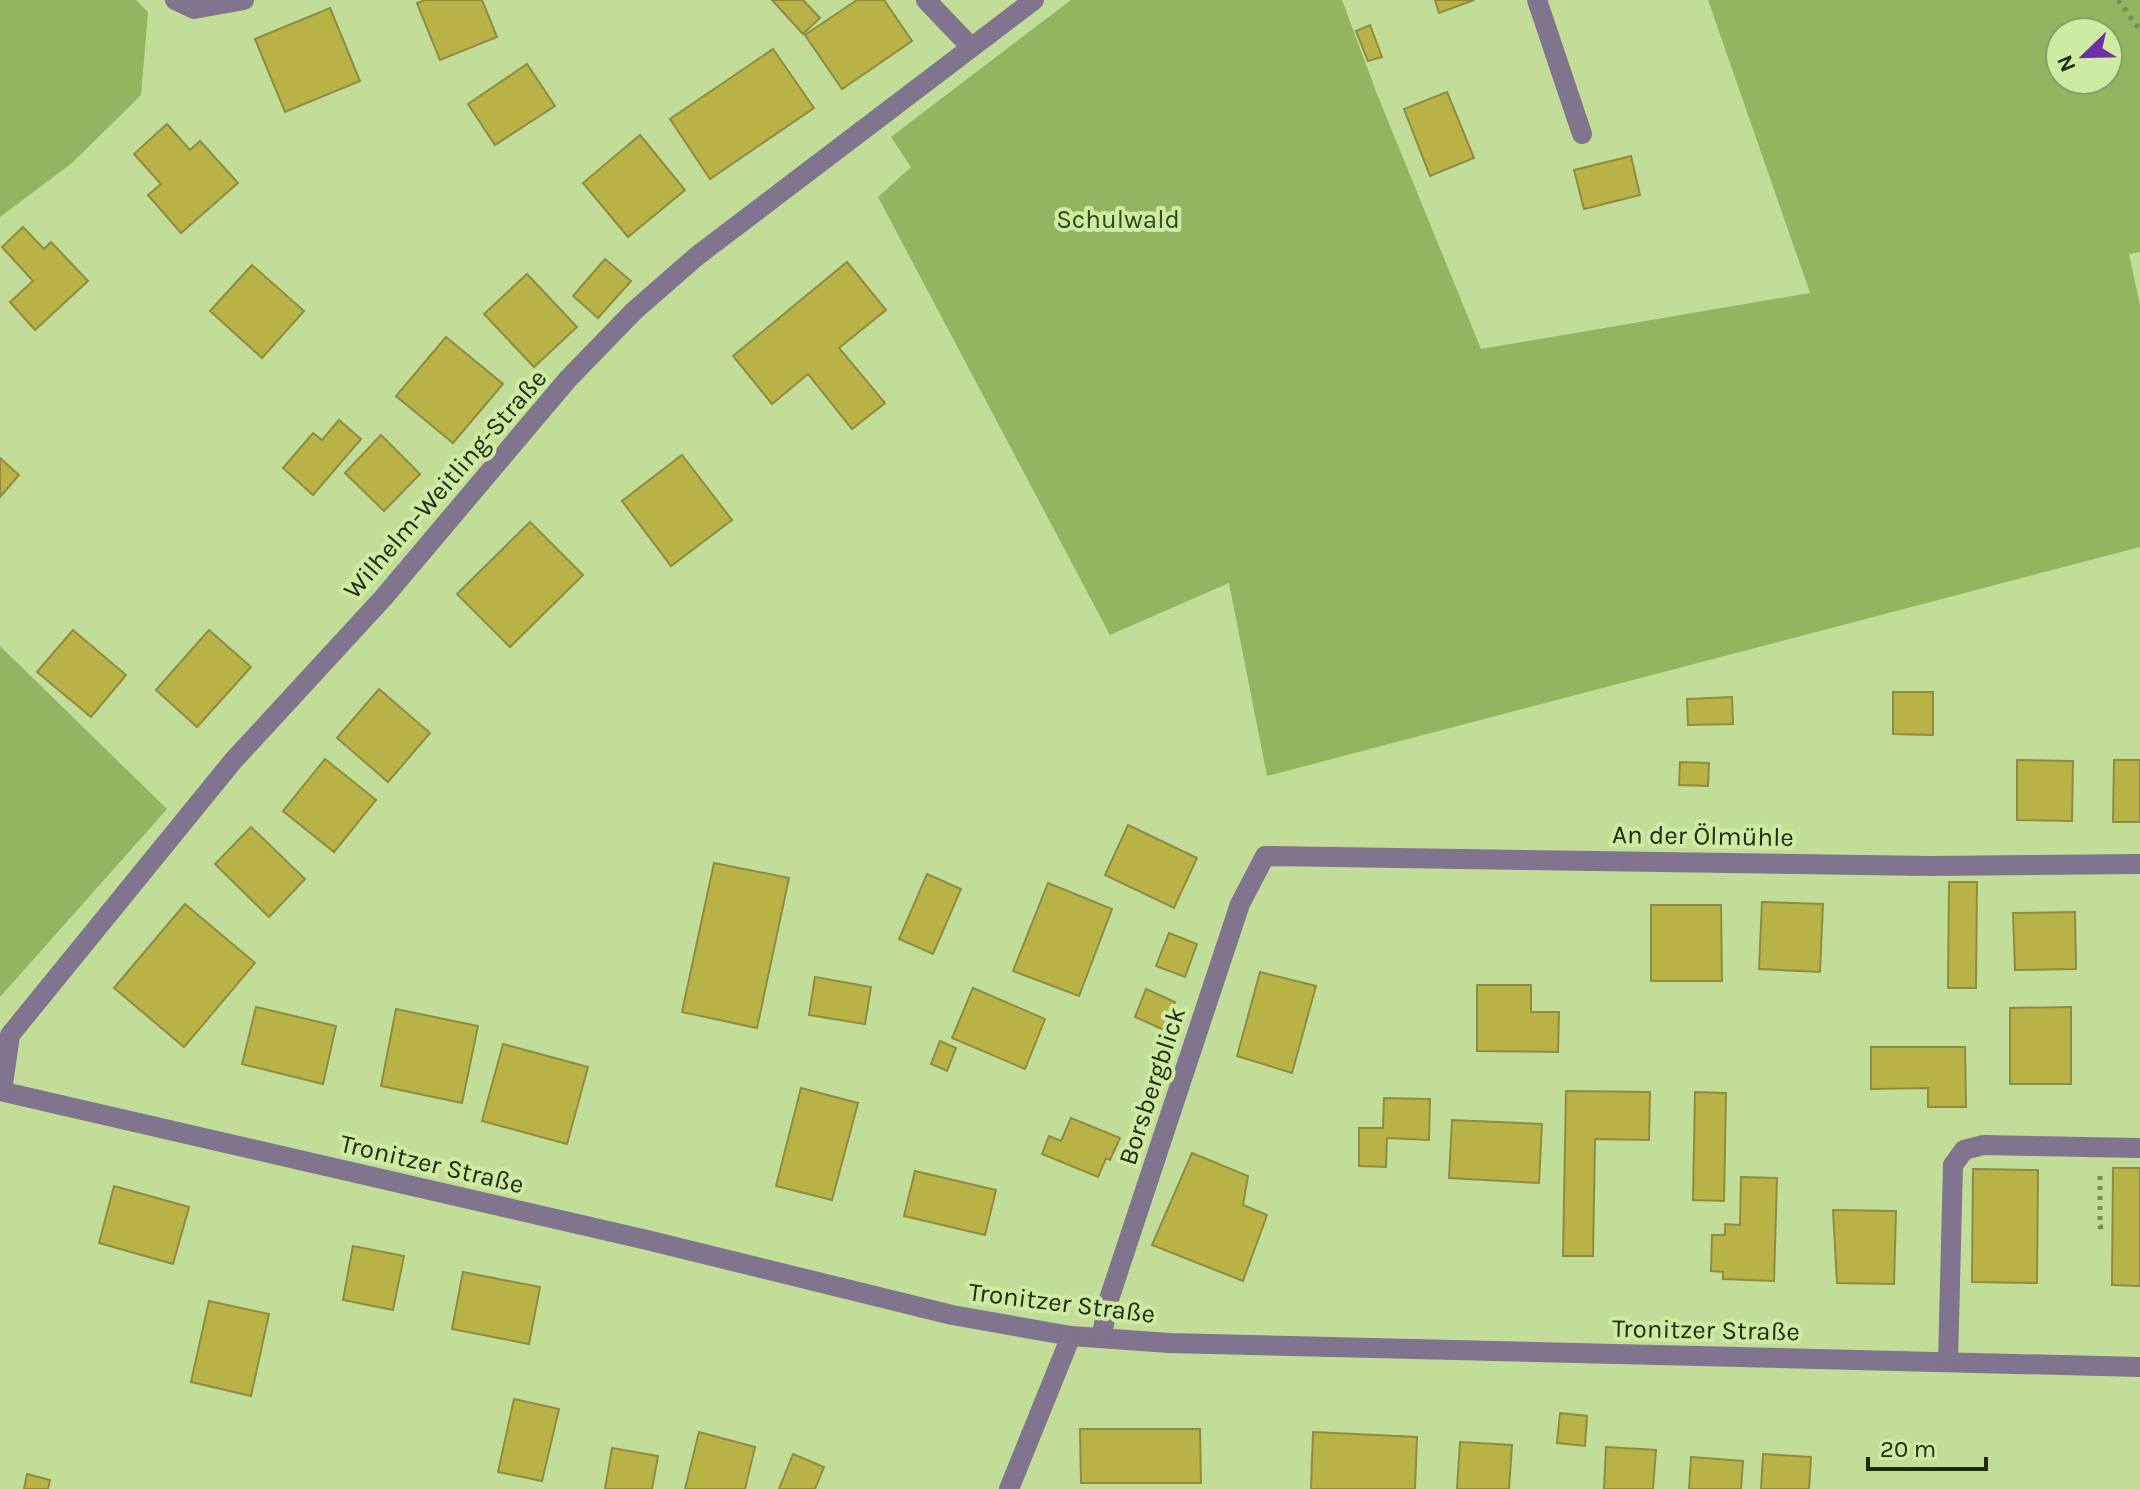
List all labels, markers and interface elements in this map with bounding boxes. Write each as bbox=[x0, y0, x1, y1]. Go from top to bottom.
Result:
north arrow bbox=[2044, 16, 2124, 96]
text: N bbox=[2051, 51, 2082, 76]
park label: Schulwald bbox=[1056, 204, 1180, 235]
street label: Wilhelm-Weitling-Straße bbox=[337, 363, 553, 605]
street label: An der Ölmühle bbox=[1612, 819, 1794, 853]
street label: Borsbergblick bbox=[1112, 1003, 1192, 1169]
street label: Tronitzer Straße bbox=[337, 1128, 527, 1200]
street label: Tronitzer Straße bbox=[967, 1276, 1157, 1330]
street label: Tronitzer Straße bbox=[1612, 1313, 1800, 1347]
scale bar bbox=[1868, 1421, 1986, 1471]
text: 20 m bbox=[1880, 1435, 1936, 1463]

